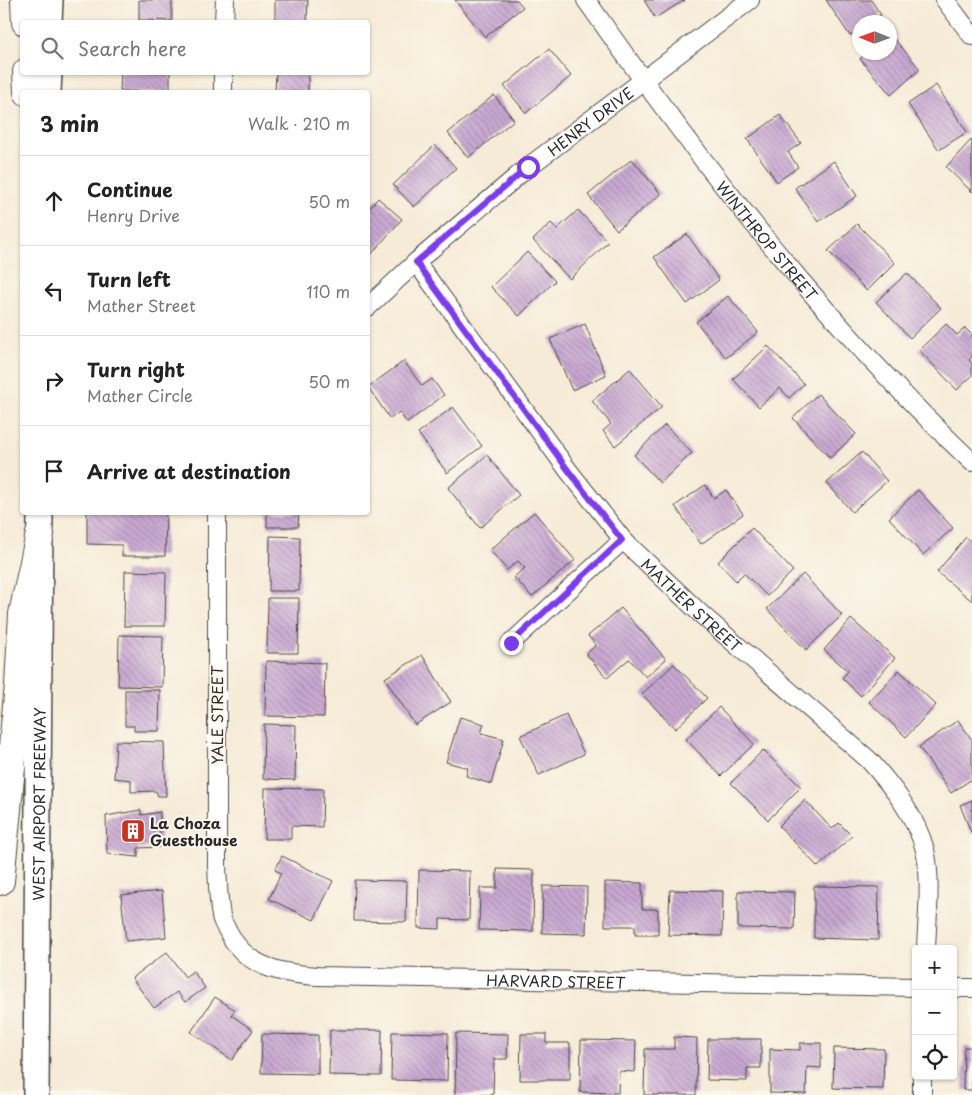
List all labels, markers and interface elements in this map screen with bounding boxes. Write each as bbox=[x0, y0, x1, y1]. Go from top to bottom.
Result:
north arrow bbox=[852, 15, 897, 60]
search box bbox=[20, 20, 370, 75]
icon: search bbox=[38, 34, 66, 62]
text: Search here bbox=[78, 34, 187, 62]
street label: HENRY DRIVE bbox=[542, 81, 638, 160]
text: 3 min bbox=[40, 107, 99, 139]
text: Walk · 210 m bbox=[248, 111, 350, 135]
route start bbox=[517, 156, 540, 179]
text: Continue bbox=[87, 175, 173, 203]
street label: WINTHROP STREET bbox=[712, 175, 824, 305]
icon: ahead bbox=[40, 187, 68, 215]
text: 50 m bbox=[309, 189, 350, 213]
text: Henry Drive bbox=[87, 203, 180, 227]
text: Turn left bbox=[87, 265, 171, 293]
icon: left bbox=[40, 277, 68, 305]
text: 110 m bbox=[307, 279, 350, 303]
text: Mather Street bbox=[87, 293, 195, 317]
text: Turn right bbox=[87, 355, 185, 383]
icon: right bbox=[40, 367, 68, 395]
text: 50 m bbox=[309, 369, 350, 393]
text: Mather Circle bbox=[87, 383, 193, 407]
icon: arrive bbox=[40, 457, 68, 485]
text: Arrive at destination bbox=[87, 457, 291, 485]
street label: MATHER STREET bbox=[637, 552, 748, 657]
route end bbox=[500, 632, 523, 655]
street label: YALE STREET bbox=[205, 665, 228, 765]
street label: WEST AIRPORT FREEWAY bbox=[26, 707, 50, 901]
place label: La Choza Guesthouse bbox=[150, 811, 237, 851]
building icon: La Choza Guesthouse bbox=[120, 818, 146, 844]
map controls bbox=[912, 945, 957, 1080]
button: + bbox=[912, 945, 957, 990]
street label: HARVARD STREET bbox=[486, 968, 626, 993]
button: − bbox=[912, 990, 957, 1035]
button: locate bbox=[912, 1035, 957, 1080]

